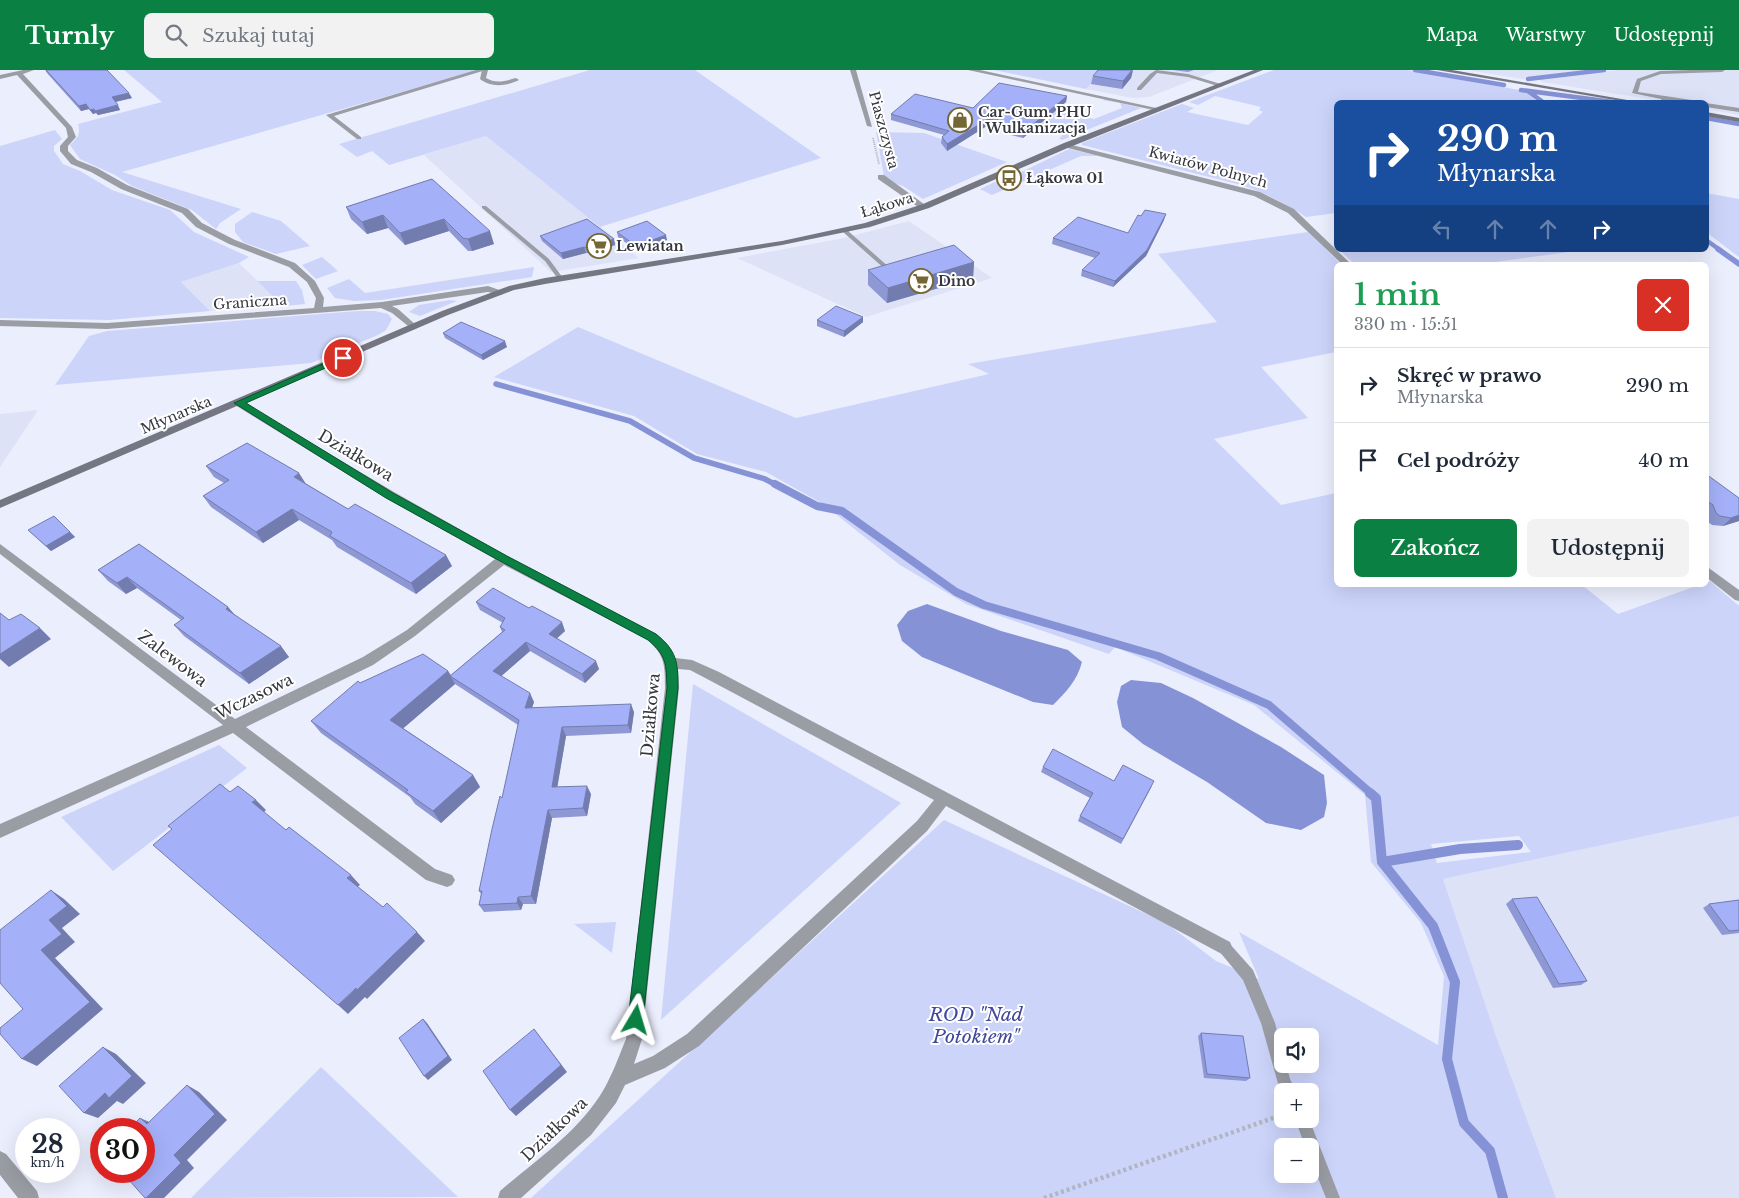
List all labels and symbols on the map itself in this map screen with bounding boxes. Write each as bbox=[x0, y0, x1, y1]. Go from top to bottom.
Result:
street label: Piaszczysta bbox=[865, 89, 903, 171]
place label: Car-Gum. PHU | Wulkanizacja bbox=[978, 103, 1092, 137]
shop icon: Car-Gum. PHU | Wulkanizacja bbox=[947, 107, 973, 133]
street label: Kwiatów Polnych bbox=[1147, 142, 1270, 192]
bus stop icon: Łąkowa 01 bbox=[996, 165, 1022, 191]
place label: Łąkowa 01 bbox=[1026, 169, 1103, 187]
street label: Łąkowa bbox=[858, 188, 916, 222]
supermarket icon: Lewiatan bbox=[586, 233, 612, 259]
place label: Lewiatan bbox=[616, 237, 684, 255]
supermarket icon: Dino bbox=[908, 268, 934, 294]
place label: Dino bbox=[938, 272, 975, 290]
street label: Graniczna bbox=[213, 290, 288, 314]
pin bbox=[322, 337, 364, 379]
street label: Młynarska bbox=[138, 392, 214, 438]
street label: Działkowa bbox=[315, 425, 397, 485]
street label: Zalewowa bbox=[135, 626, 212, 690]
street label: Wczasowa bbox=[211, 669, 296, 724]
street label: Działkowa bbox=[636, 672, 664, 758]
position arrow bbox=[609, 993, 661, 1045]
park label: ROD "Nad Potokiem" bbox=[928, 1003, 1024, 1048]
street label: Działkowa bbox=[517, 1092, 591, 1165]
speed limit sign: 30 bbox=[90, 1118, 155, 1183]

